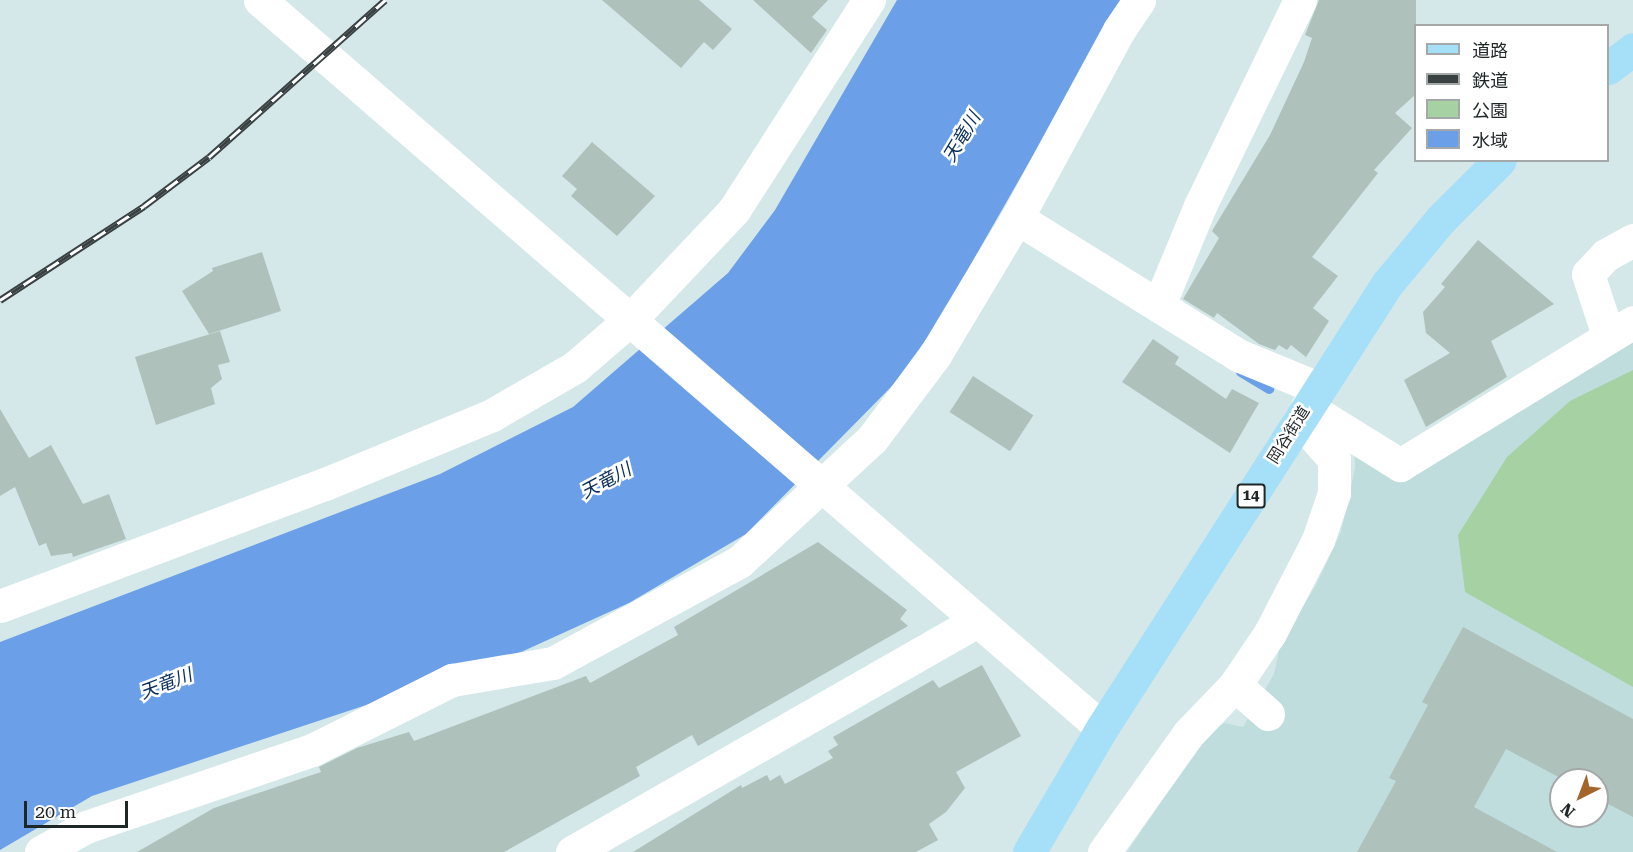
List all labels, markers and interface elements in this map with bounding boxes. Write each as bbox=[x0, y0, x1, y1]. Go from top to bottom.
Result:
legend bbox=[1414, 24, 1609, 162]
text: 道路 bbox=[1472, 40, 1508, 61]
text: 鉄道 bbox=[1472, 70, 1508, 91]
text: 公園 bbox=[1472, 100, 1508, 121]
water label: 天竜川 bbox=[939, 108, 985, 166]
text: 水域 bbox=[1472, 130, 1508, 151]
street label: 岡谷街道 bbox=[1264, 403, 1314, 467]
water label: 天竜川 bbox=[577, 459, 635, 503]
road number: 14 bbox=[1236, 484, 1266, 508]
water label: 天竜川 bbox=[137, 664, 195, 704]
north arrow bbox=[1549, 768, 1609, 828]
scale bar bbox=[27, 789, 130, 827]
text: N bbox=[1557, 799, 1579, 821]
text: 20 m bbox=[35, 801, 76, 822]

